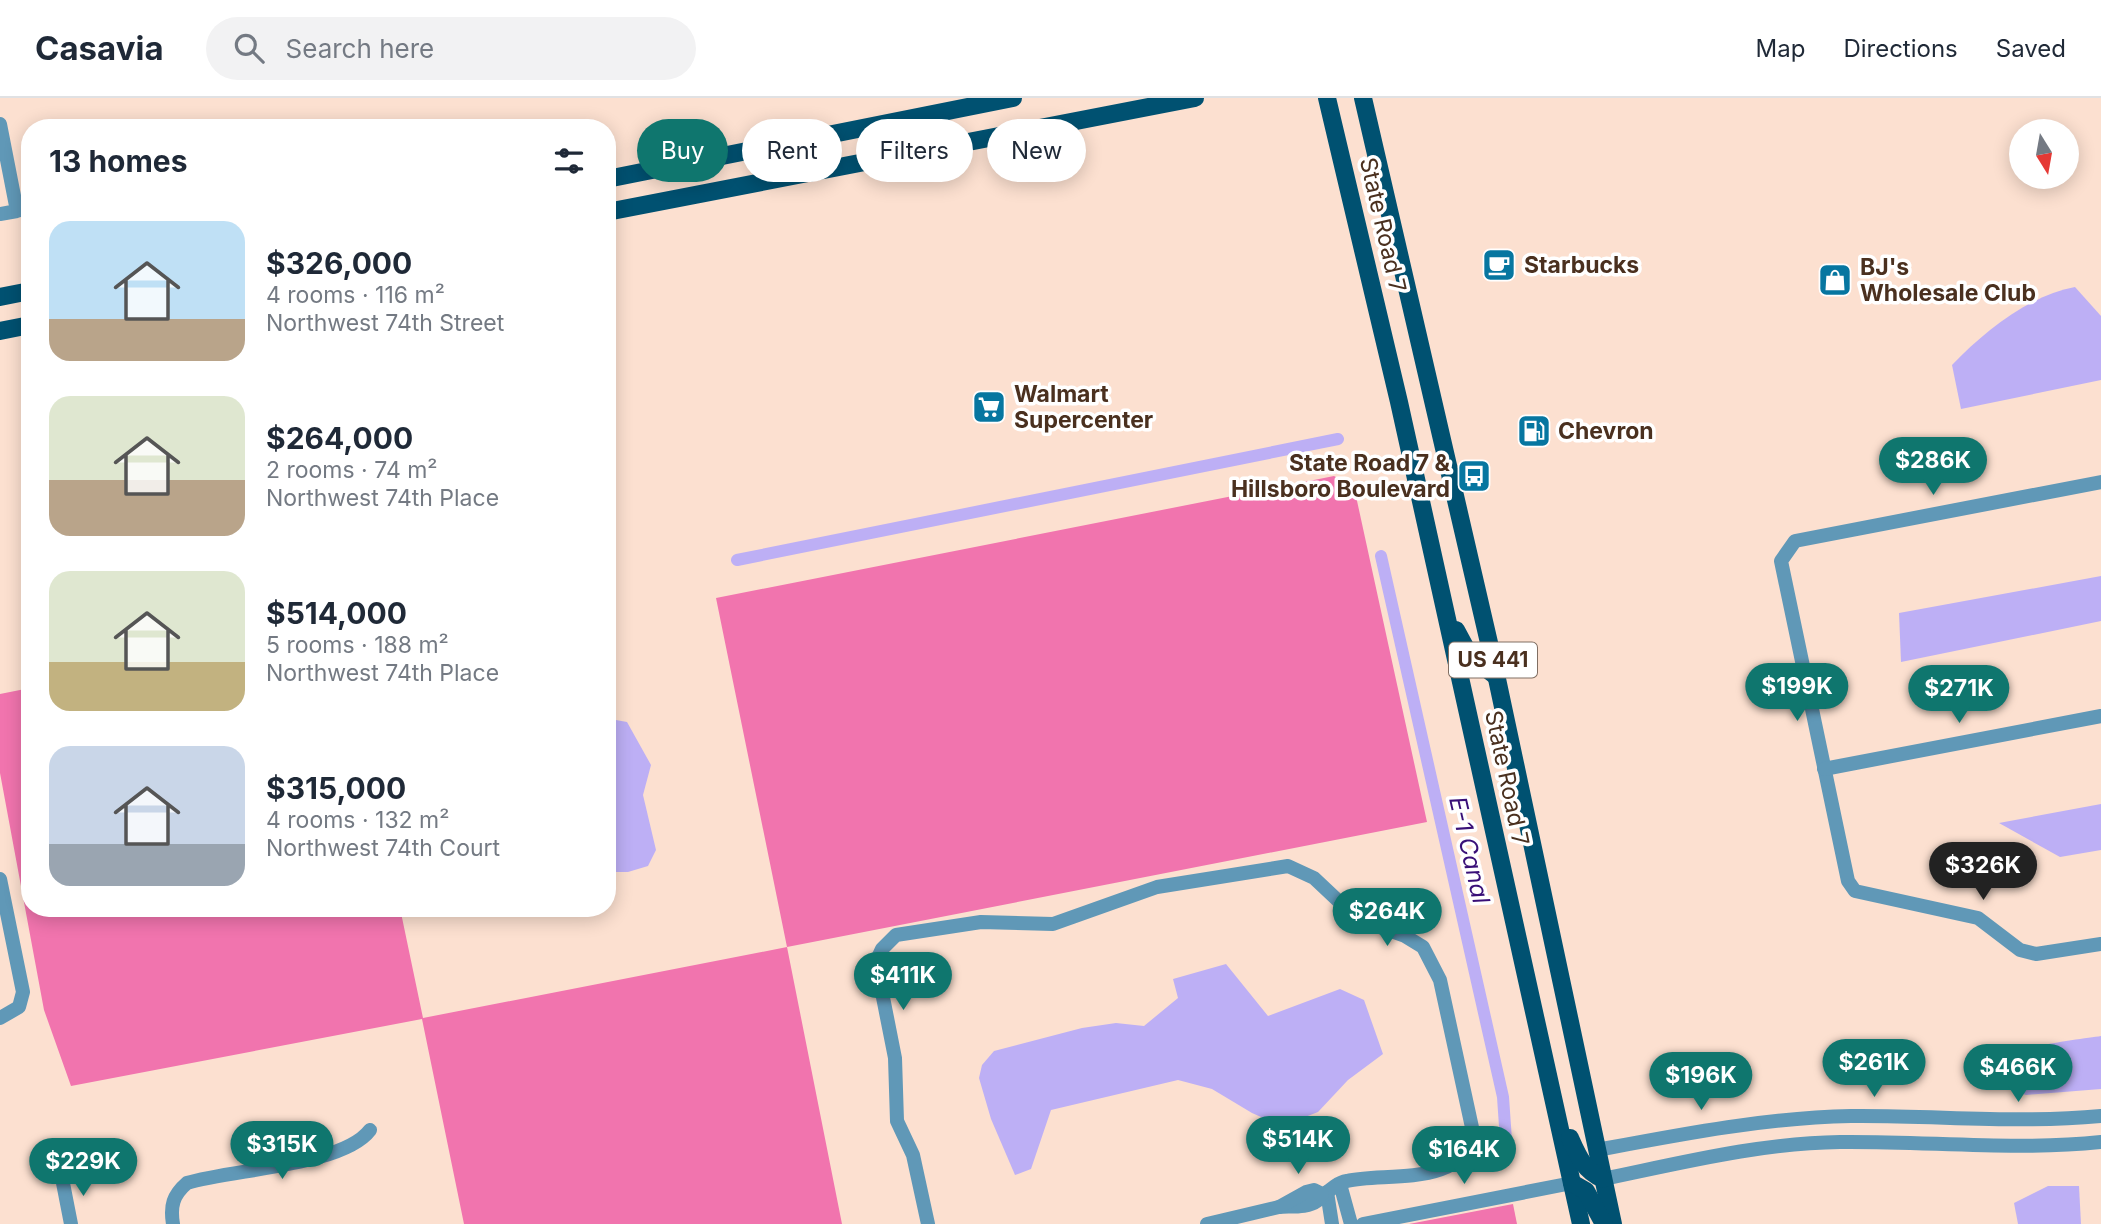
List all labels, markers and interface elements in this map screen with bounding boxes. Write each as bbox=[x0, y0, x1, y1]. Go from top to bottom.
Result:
search box bbox=[206, 17, 696, 80]
text: Casavia bbox=[35, 28, 164, 68]
icon: search bbox=[230, 29, 268, 67]
text: Search here bbox=[286, 33, 434, 64]
text: Map bbox=[1756, 34, 1805, 63]
text: Directions bbox=[1843, 34, 1958, 63]
text: Saved bbox=[1996, 34, 2066, 63]
chip: Buy bbox=[637, 119, 728, 182]
chip: Rent bbox=[742, 119, 842, 182]
chip: Filters bbox=[856, 119, 973, 182]
chip: New bbox=[987, 119, 1086, 182]
north arrow bbox=[2009, 119, 2079, 189]
map controls bbox=[2009, 119, 2079, 189]
icon: filters bbox=[550, 142, 588, 180]
text: 13 homes bbox=[49, 143, 188, 179]
street label: State Road 7 bbox=[1354, 155, 1412, 295]
text: $326,000 bbox=[266, 245, 412, 281]
cafe icon: Starbucks bbox=[1480, 246, 1518, 284]
icon: home bbox=[105, 249, 189, 333]
place label: Starbucks bbox=[1524, 251, 1639, 279]
place label: BJ's Wholesale Club bbox=[1860, 253, 2036, 307]
shop icon: BJ's Wholesale Club bbox=[1816, 261, 1854, 299]
text: 4 rooms · 116 m² bbox=[266, 281, 445, 309]
text: Northwest 74th Street bbox=[266, 309, 504, 337]
place label: Walmart Supercenter bbox=[1014, 380, 1153, 434]
supermarket icon: Walmart Supercenter bbox=[970, 388, 1008, 426]
fuel station icon: Chevron bbox=[1515, 412, 1553, 450]
place label: Chevron bbox=[1558, 417, 1654, 445]
text: $264,000 bbox=[266, 420, 413, 456]
icon: home bbox=[105, 424, 189, 508]
pin: $286K bbox=[1884, 438, 1982, 497]
text: $286K bbox=[1895, 446, 1971, 474]
place label: State Road 7 & Hillsboro Boulevard bbox=[1231, 449, 1451, 503]
text: 2 rooms · 74 m² bbox=[266, 456, 438, 484]
bus stop icon: State Road 7 & Hillsboro Boulevard bbox=[1455, 457, 1493, 495]
text: Northwest 74th Place bbox=[266, 484, 499, 512]
text: $514,000 bbox=[266, 595, 407, 631]
icon: home bbox=[105, 599, 189, 683]
text: 5 rooms · 188 m² bbox=[266, 631, 449, 659]
road number: US 441 bbox=[1449, 642, 1537, 678]
text: Northwest 74th Place bbox=[266, 659, 499, 687]
pin: $199K bbox=[1748, 664, 1846, 723]
pin: $271K bbox=[1910, 666, 2008, 725]
text: $199K bbox=[1761, 672, 1833, 700]
text: $271K bbox=[1924, 674, 1994, 702]
street label: State Road 7 bbox=[1479, 708, 1535, 848]
text: $315,000 bbox=[266, 770, 406, 806]
icon: home bbox=[105, 774, 189, 858]
water label: E-1 Canal bbox=[1443, 794, 1496, 906]
text: 4 rooms · 132 m² bbox=[266, 806, 449, 834]
text: Northwest 74th Court bbox=[266, 834, 500, 862]
pin: $326K bbox=[1934, 842, 2032, 902]
text: $326K bbox=[1945, 851, 2021, 879]
pin: $264K bbox=[1338, 888, 1436, 948]
text: $264K bbox=[1349, 897, 1425, 925]
pin: $411K bbox=[854, 953, 952, 1012]
text: $411K bbox=[870, 961, 936, 989]
pin: $261K bbox=[1825, 1040, 1923, 1099]
pin: $466K bbox=[1969, 1044, 2067, 1104]
text: $261K bbox=[1839, 1048, 1909, 1076]
pin: $196K bbox=[1652, 1052, 1750, 1112]
text: $466K bbox=[1979, 1053, 2057, 1081]
text: $196K bbox=[1665, 1061, 1737, 1089]
pin: $514K bbox=[1249, 1116, 1347, 1176]
pin: $315K bbox=[233, 1122, 331, 1181]
text: $514K bbox=[1262, 1125, 1334, 1153]
pin: $164K bbox=[1415, 1126, 1513, 1186]
text: $315K bbox=[246, 1130, 318, 1158]
text: $164K bbox=[1428, 1135, 1500, 1163]
pin: $229K bbox=[34, 1138, 132, 1198]
text: $229K bbox=[45, 1147, 121, 1175]

